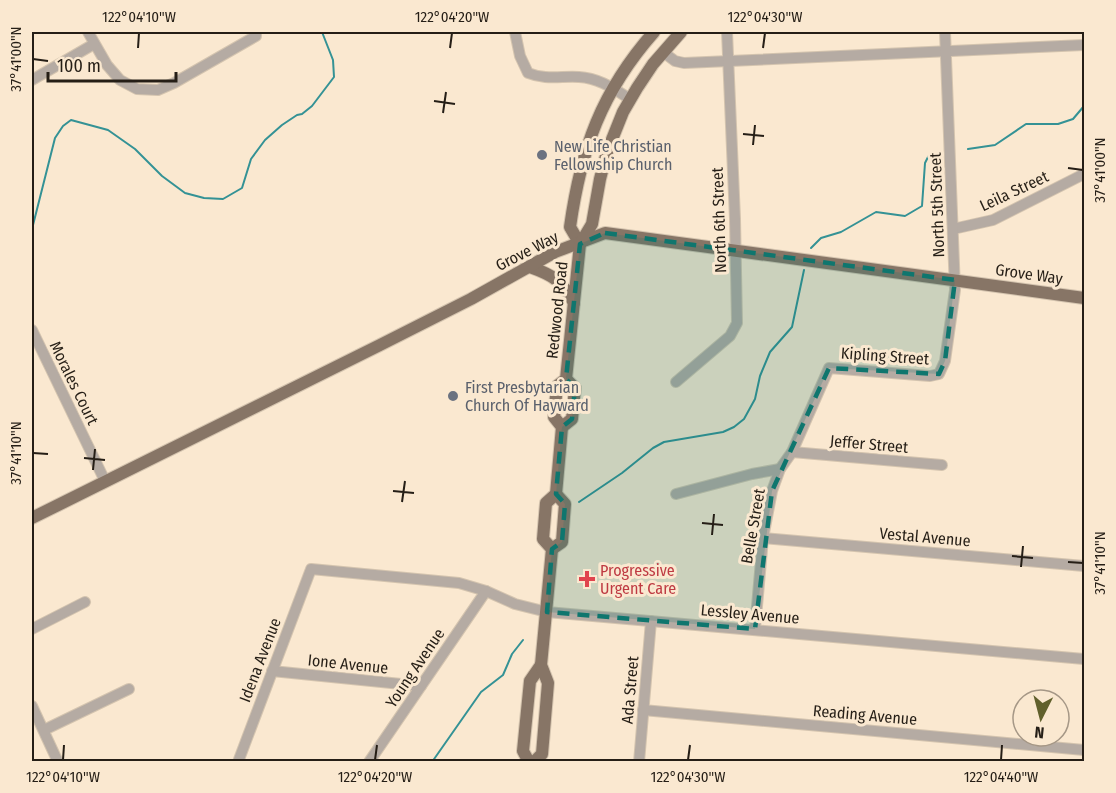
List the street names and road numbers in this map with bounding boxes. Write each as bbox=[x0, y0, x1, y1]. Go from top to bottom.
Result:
street label: North 5th Street bbox=[926, 151, 948, 258]
street label: North 6th Street bbox=[708, 166, 730, 273]
street label: Leila Street bbox=[977, 166, 1052, 215]
street label: Grove Way bbox=[493, 227, 562, 275]
street label: Redwood Road bbox=[542, 260, 572, 360]
street label: Grove Way bbox=[994, 260, 1065, 288]
street label: Morales Court bbox=[46, 338, 103, 429]
street label: Kipling Street bbox=[840, 343, 930, 369]
street label: Jeffer Street bbox=[829, 431, 910, 457]
street label: Belle Street bbox=[737, 486, 769, 565]
street label: Vestal Avenue bbox=[879, 524, 971, 550]
street label: Lessley Avenue bbox=[700, 600, 800, 628]
street label: Idena Avenue bbox=[235, 615, 285, 705]
street label: Young Avenue bbox=[382, 625, 449, 711]
street label: Ione Avenue bbox=[307, 650, 389, 678]
street label: Ada Street bbox=[618, 655, 642, 725]
street label: Reading Avenue bbox=[812, 701, 918, 729]

